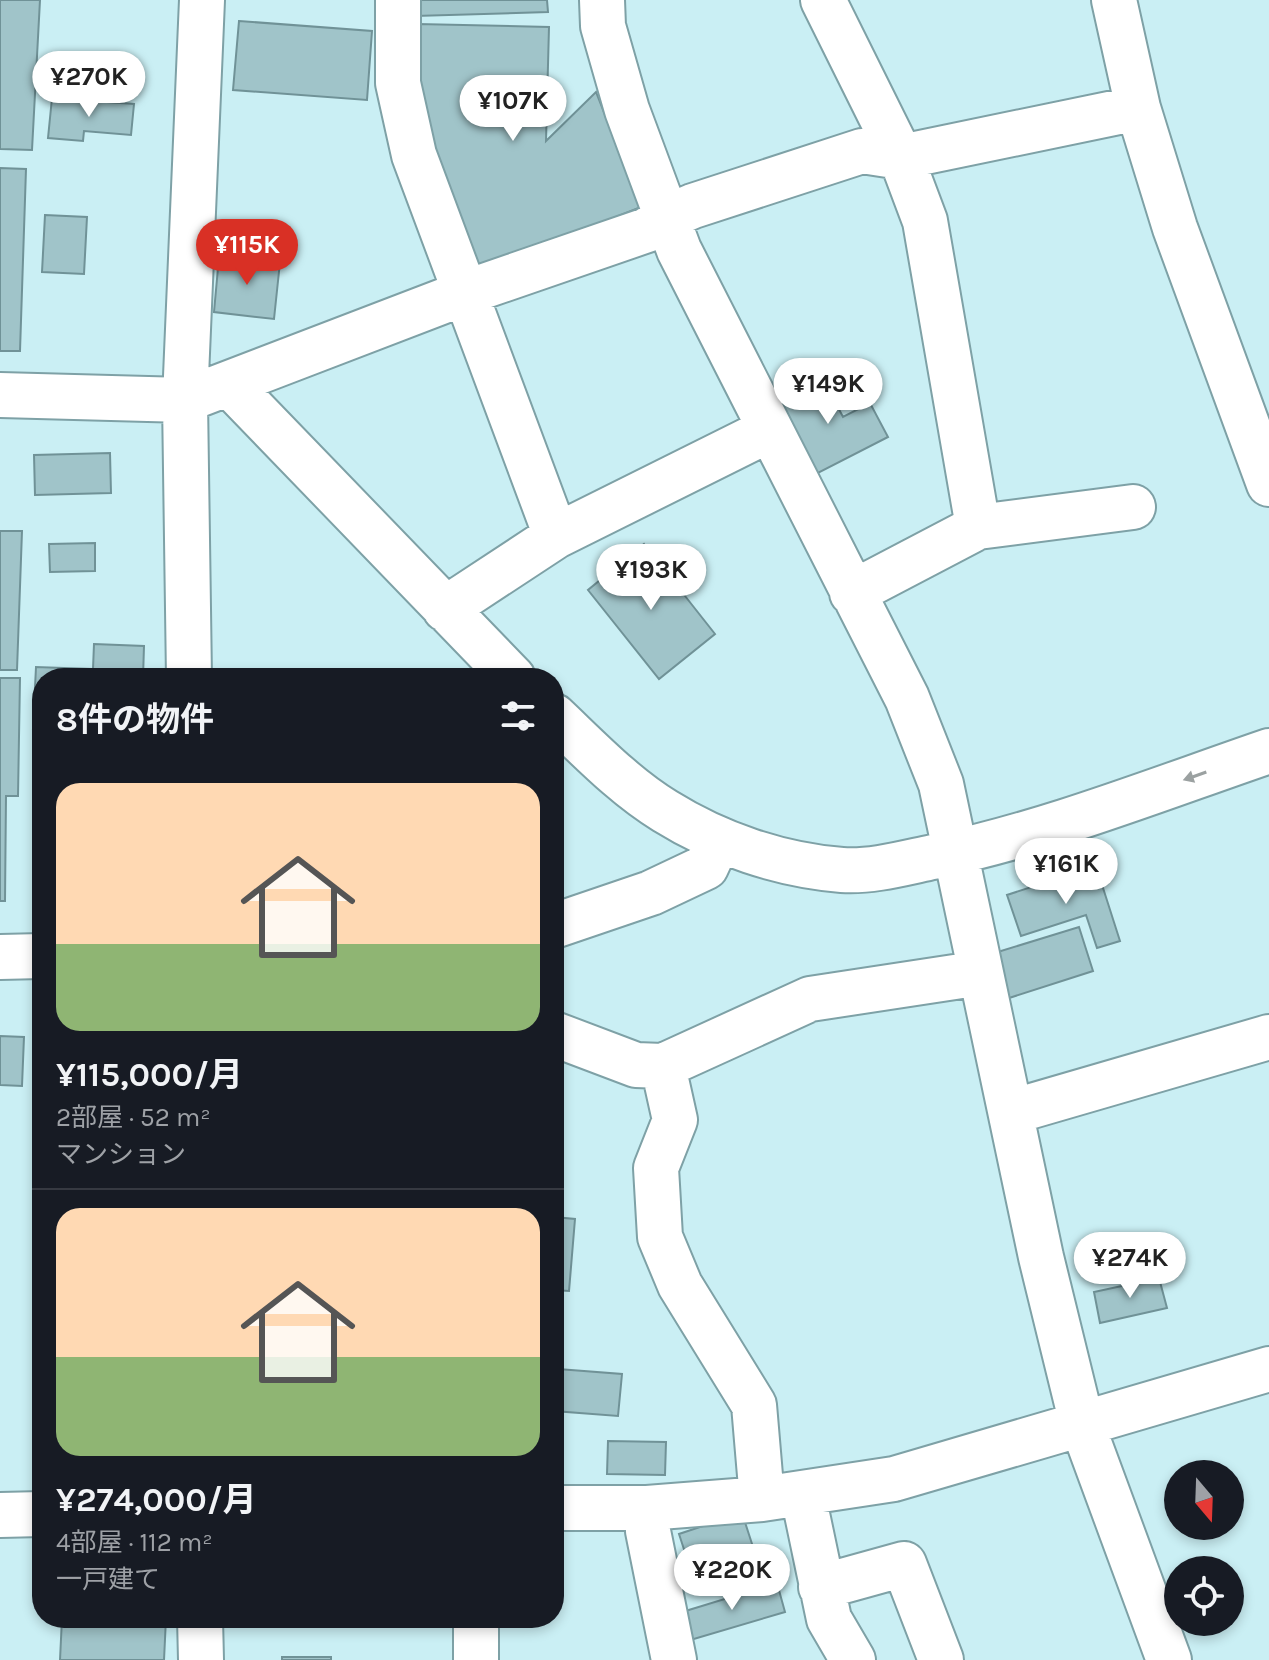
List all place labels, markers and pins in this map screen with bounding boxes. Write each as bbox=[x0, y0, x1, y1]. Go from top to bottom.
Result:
pin: ¥270K bbox=[33, 51, 145, 119]
pin: ¥107K bbox=[457, 75, 569, 143]
pin: ¥115K bbox=[191, 219, 303, 287]
pin: ¥149K bbox=[772, 358, 884, 426]
pin: ¥193K bbox=[595, 544, 707, 612]
pin: ¥161K bbox=[1010, 838, 1122, 906]
pin: ¥274K bbox=[1074, 1232, 1186, 1300]
pin: ¥220K bbox=[676, 1544, 788, 1612]

